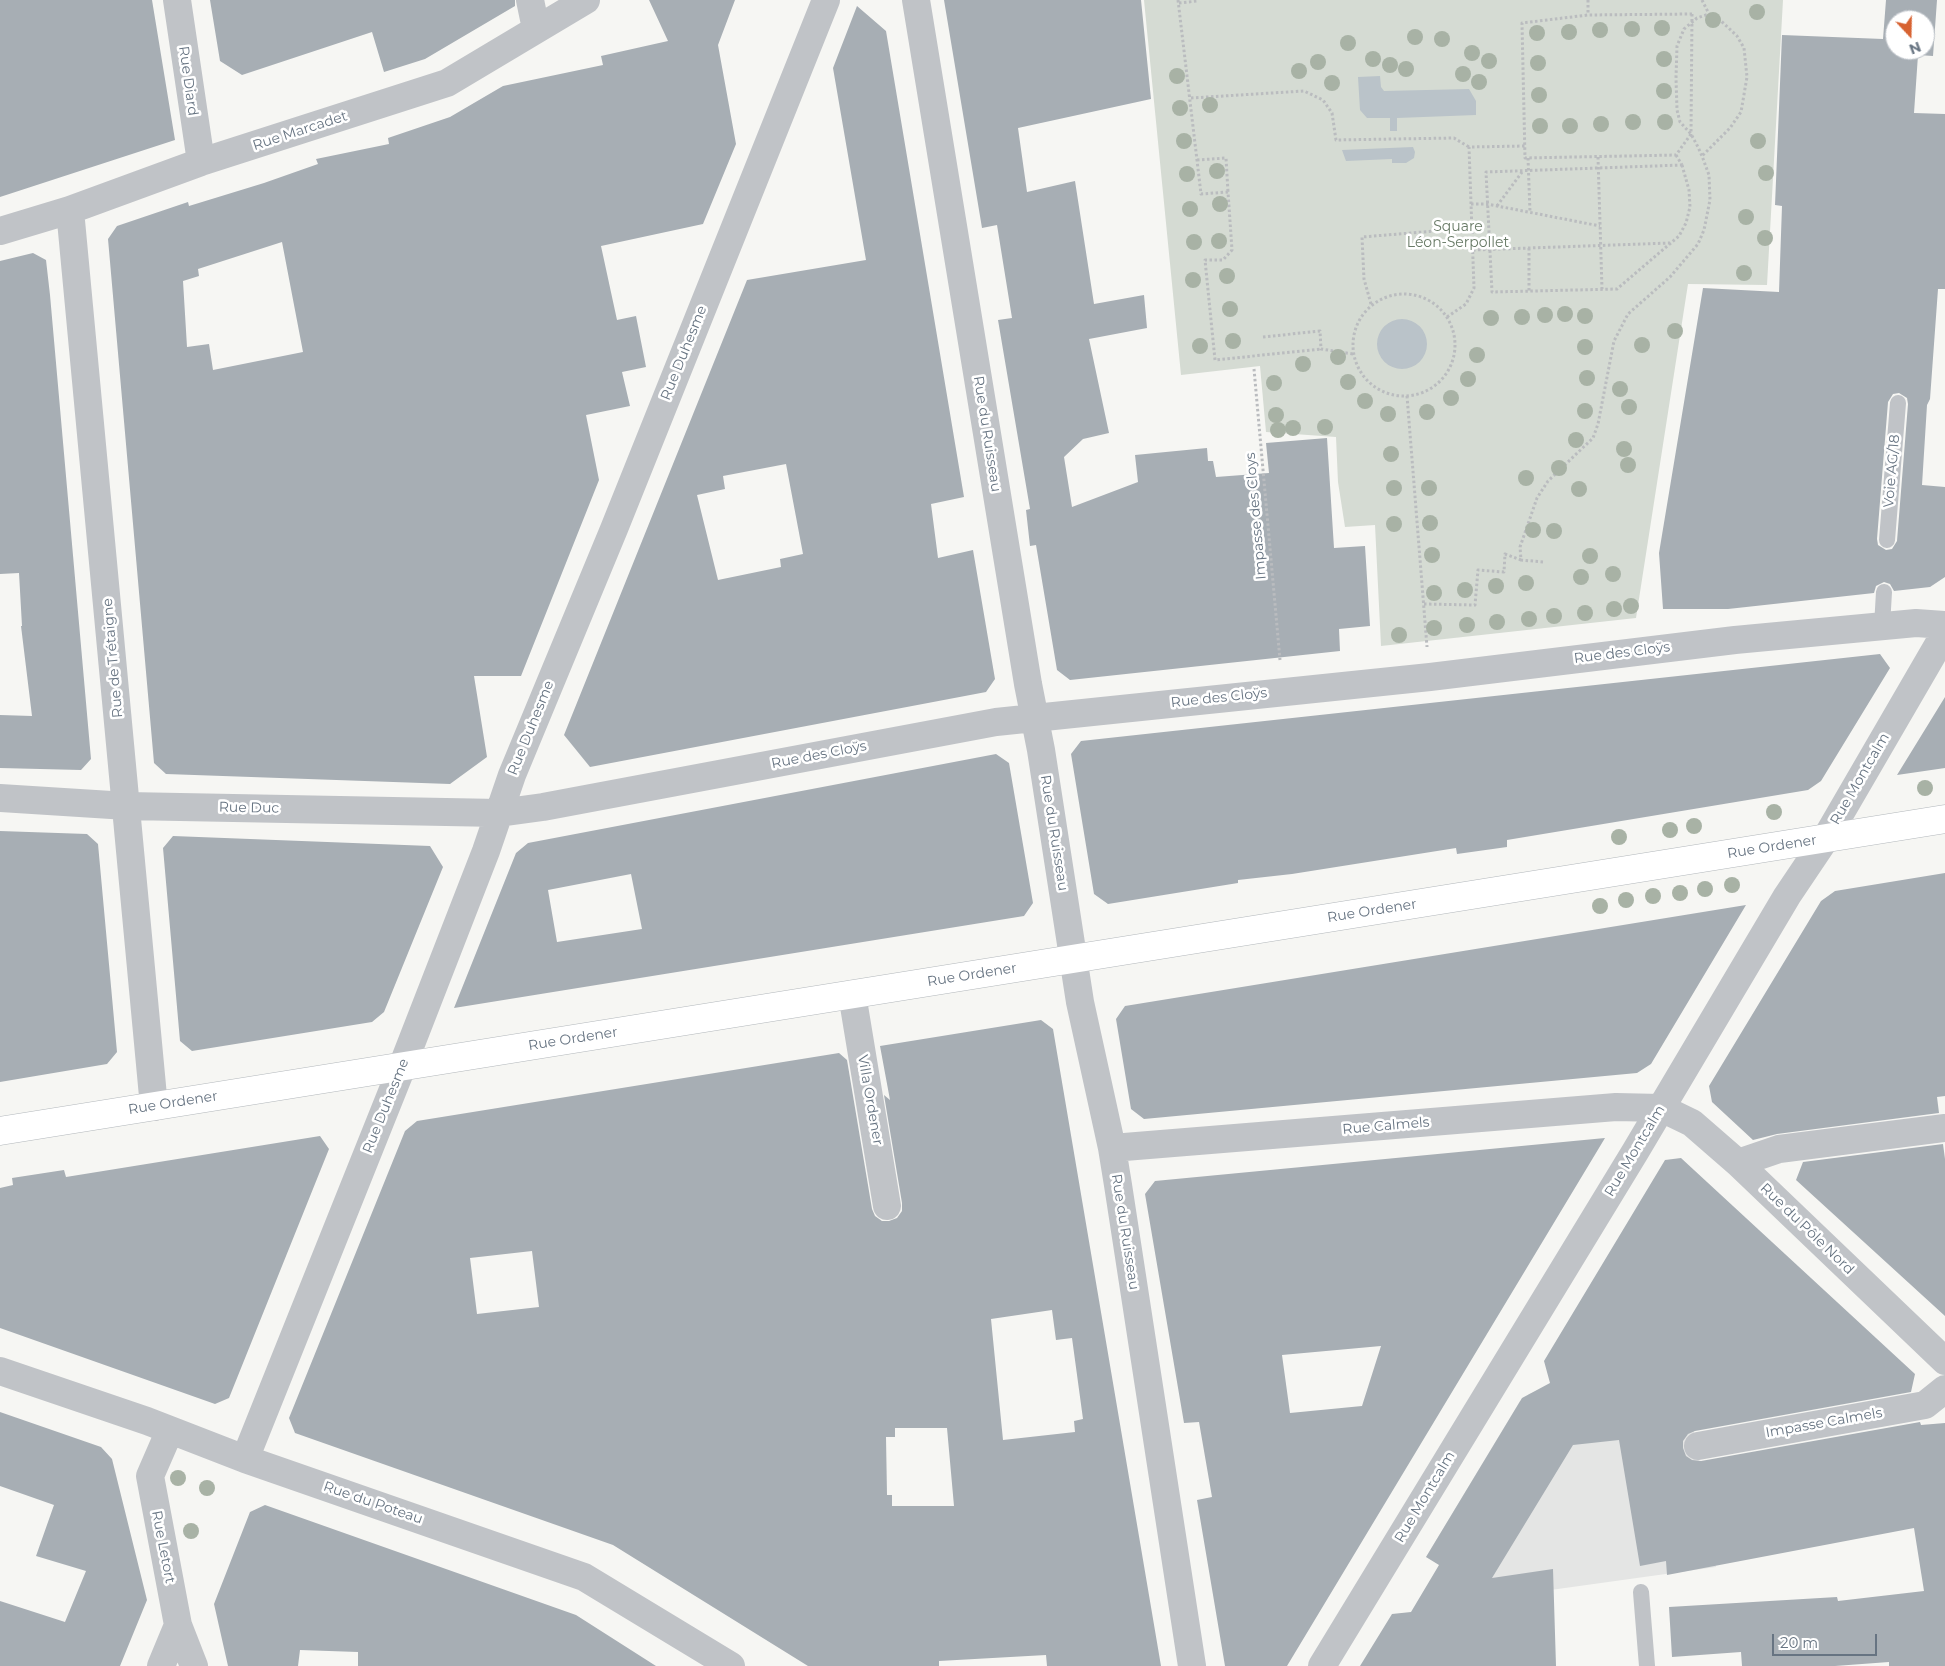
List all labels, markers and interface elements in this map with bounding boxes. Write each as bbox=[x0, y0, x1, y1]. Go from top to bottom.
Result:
north arrow bbox=[1885, 10, 1935, 60]
text: N bbox=[1907, 38, 1924, 58]
street label: Rue Diard bbox=[175, 45, 201, 117]
street label: Rue Marcadet bbox=[251, 108, 349, 154]
park label: Square Léon-Serpollet bbox=[1407, 219, 1509, 252]
street label: Rue Duhesme bbox=[657, 303, 711, 403]
street label: Rue du Ruisseau bbox=[970, 375, 1004, 493]
street label: Voie AG/18 bbox=[1880, 434, 1904, 508]
street label: Impasse des Cloys bbox=[1242, 452, 1270, 580]
street label: Rue de Trétaigne bbox=[99, 598, 127, 718]
street label: Rue des Cloÿs bbox=[1573, 639, 1671, 667]
street label: Rue Duhesme bbox=[504, 678, 558, 778]
street label: Rue des Cloÿs bbox=[1170, 685, 1268, 711]
street label: Rue Montcalm bbox=[1827, 730, 1893, 828]
street label: Rue des Cloÿs bbox=[770, 738, 868, 772]
street label: Rue du Ruisseau bbox=[1037, 774, 1071, 892]
street label: Rue Duc bbox=[219, 799, 279, 817]
street label: Rue Ordener bbox=[1726, 832, 1818, 862]
street label: Rue Ordener bbox=[1326, 896, 1418, 926]
street label: Rue Ordener bbox=[926, 960, 1018, 990]
street label: Rue Ordener bbox=[527, 1024, 619, 1054]
street label: Villa Ordener bbox=[854, 1054, 886, 1146]
street label: Rue Duhesme bbox=[359, 1056, 413, 1156]
street label: Rue Ordener bbox=[127, 1088, 219, 1118]
street label: Rue Montcalm bbox=[1601, 1102, 1669, 1200]
street label: Rue Calmels bbox=[1342, 1114, 1430, 1138]
street label: Rue du Ruisseau bbox=[1108, 1173, 1142, 1291]
street label: Rue du Pôle Nord bbox=[1757, 1180, 1857, 1278]
street label: Impasse Calmels bbox=[1764, 1404, 1884, 1442]
street label: Rue Montcalm bbox=[1391, 1448, 1459, 1546]
street label: Rue du Poteau bbox=[321, 1478, 425, 1528]
street label: Rue Letort bbox=[148, 1509, 178, 1585]
scale bar bbox=[1775, 1624, 1880, 1656]
text: 20 m bbox=[1780, 1633, 1818, 1652]

